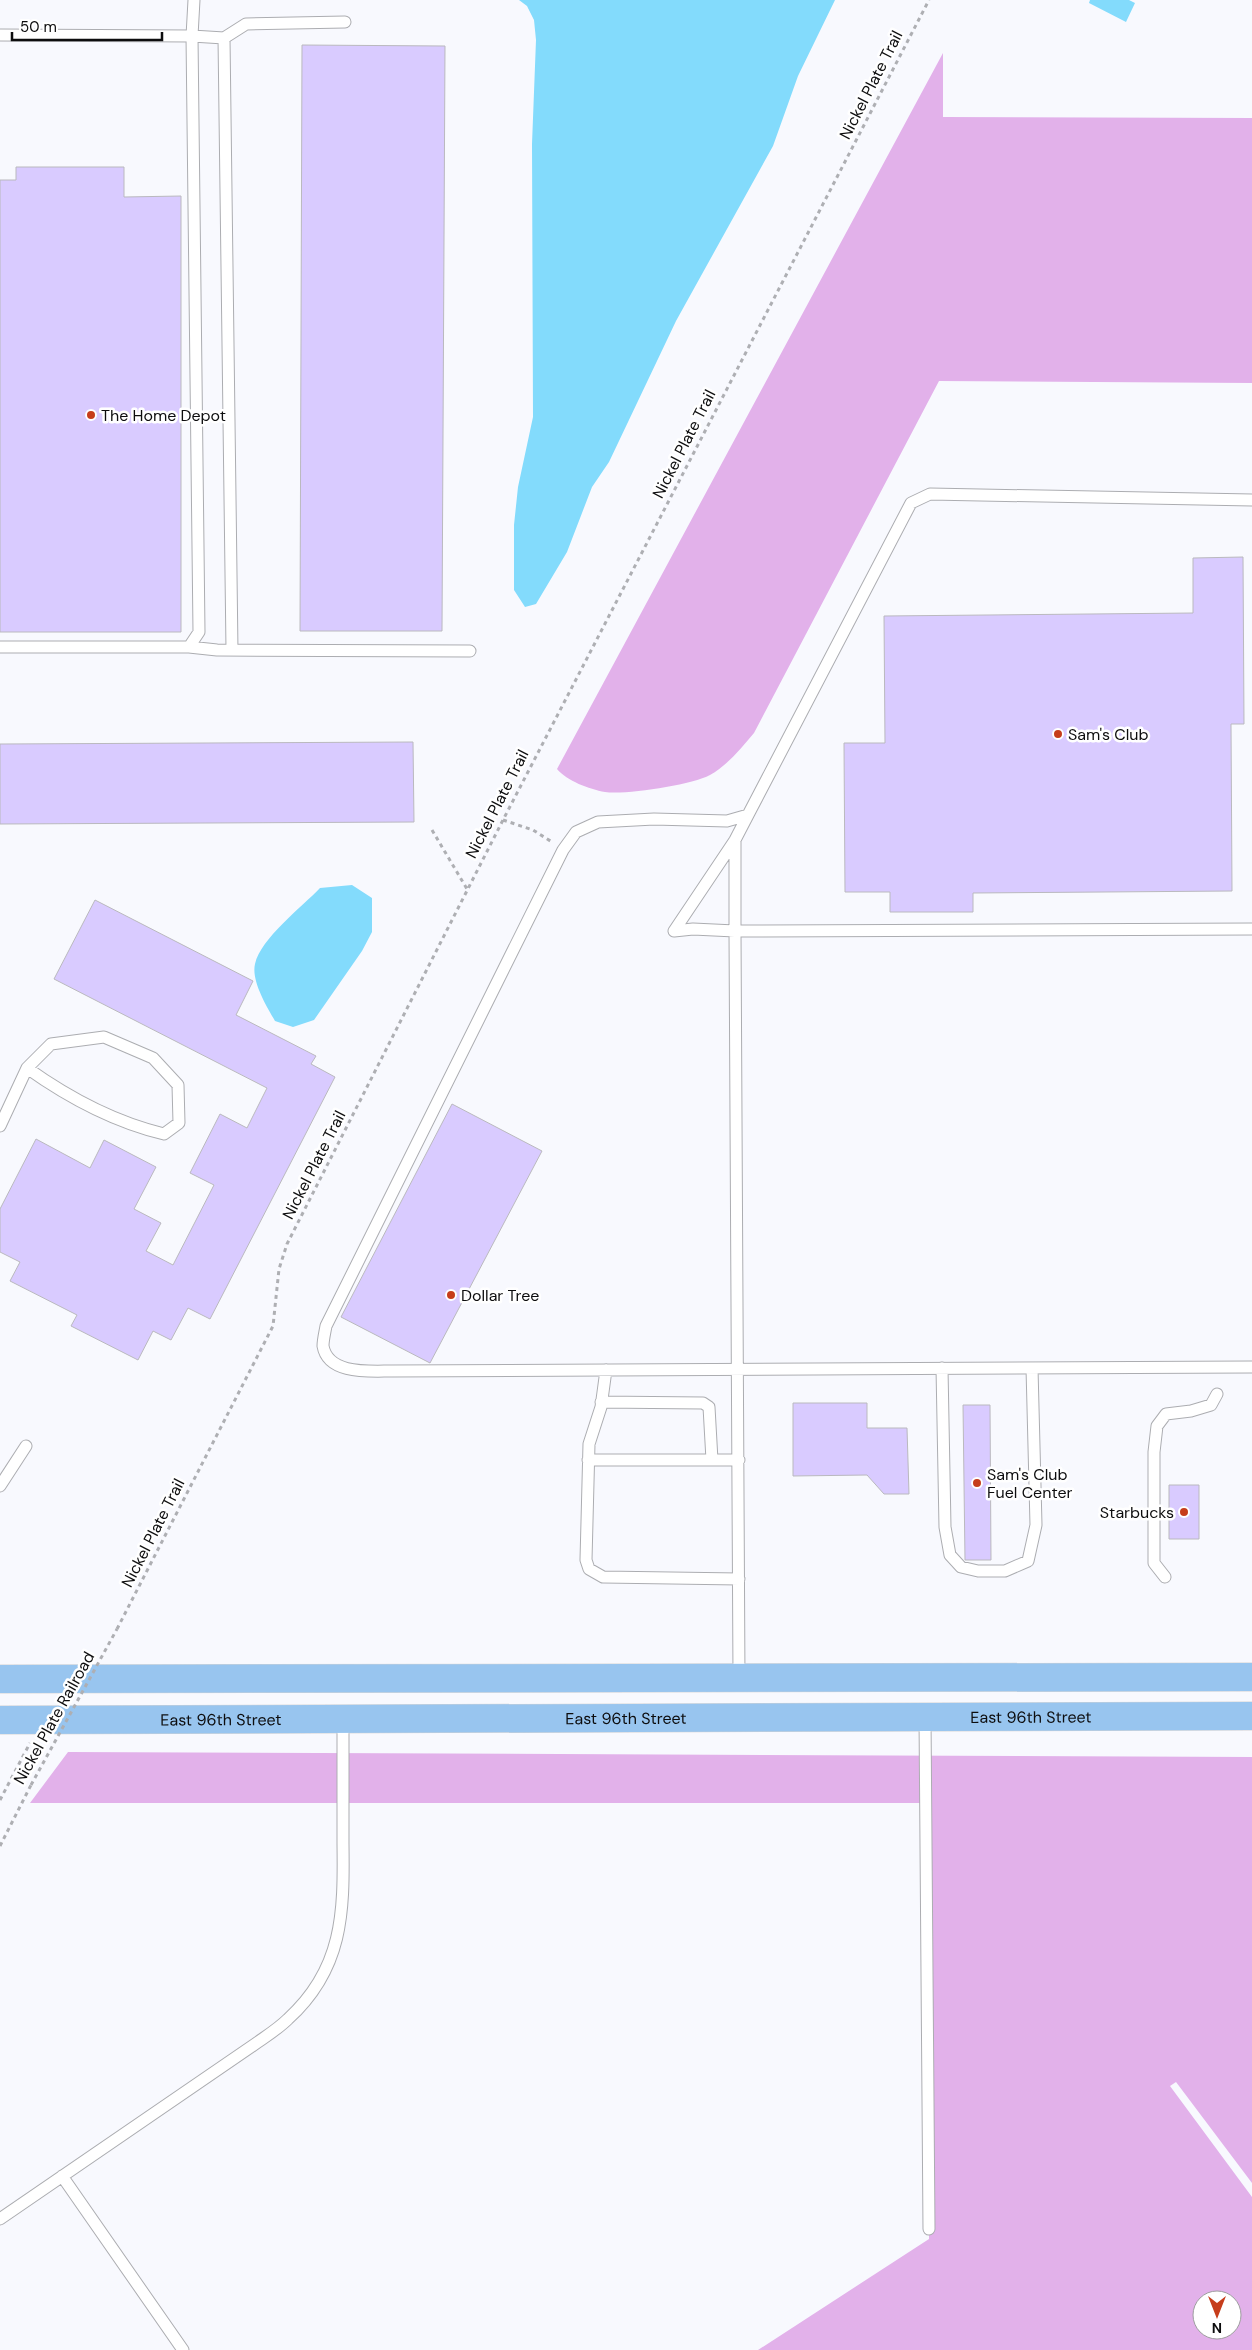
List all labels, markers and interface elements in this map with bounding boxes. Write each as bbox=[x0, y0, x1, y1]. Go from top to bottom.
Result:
scale bar bbox=[12, 10, 162, 42]
text: 50 m bbox=[20, 17, 57, 37]
street label: Nickel Plate Trail bbox=[835, 27, 907, 143]
street label: Nickel Plate Trail bbox=[648, 386, 720, 502]
place label: The Home Depot bbox=[101, 405, 226, 426]
marker: The Home Depot bbox=[85, 409, 97, 421]
place label: Sam's Club bbox=[1068, 724, 1149, 745]
marker: Sam's Club bbox=[1052, 728, 1064, 740]
street label: Nickel Plate Trail bbox=[461, 746, 533, 862]
street label: Nickel Plate Trail bbox=[278, 1107, 350, 1223]
place label: Dollar Tree bbox=[461, 1285, 539, 1306]
marker: Dollar Tree bbox=[445, 1289, 457, 1301]
place label: Sam's Club Fuel Center bbox=[987, 1464, 1073, 1503]
street label: Nickel Plate Trail bbox=[117, 1475, 189, 1591]
marker: Sam's Club Fuel Center bbox=[971, 1477, 983, 1489]
place label: Starbucks bbox=[1100, 1502, 1174, 1523]
marker: Starbucks bbox=[1178, 1506, 1190, 1518]
street label: Nickel Plate Railroad bbox=[9, 1648, 99, 1788]
street label: East 96th Street bbox=[970, 1706, 1092, 1727]
street label: East 96th Street bbox=[565, 1707, 687, 1729]
street label: East 96th Street bbox=[160, 1709, 282, 1730]
north arrow bbox=[1192, 2290, 1242, 2340]
text: N bbox=[1212, 2319, 1222, 2337]

